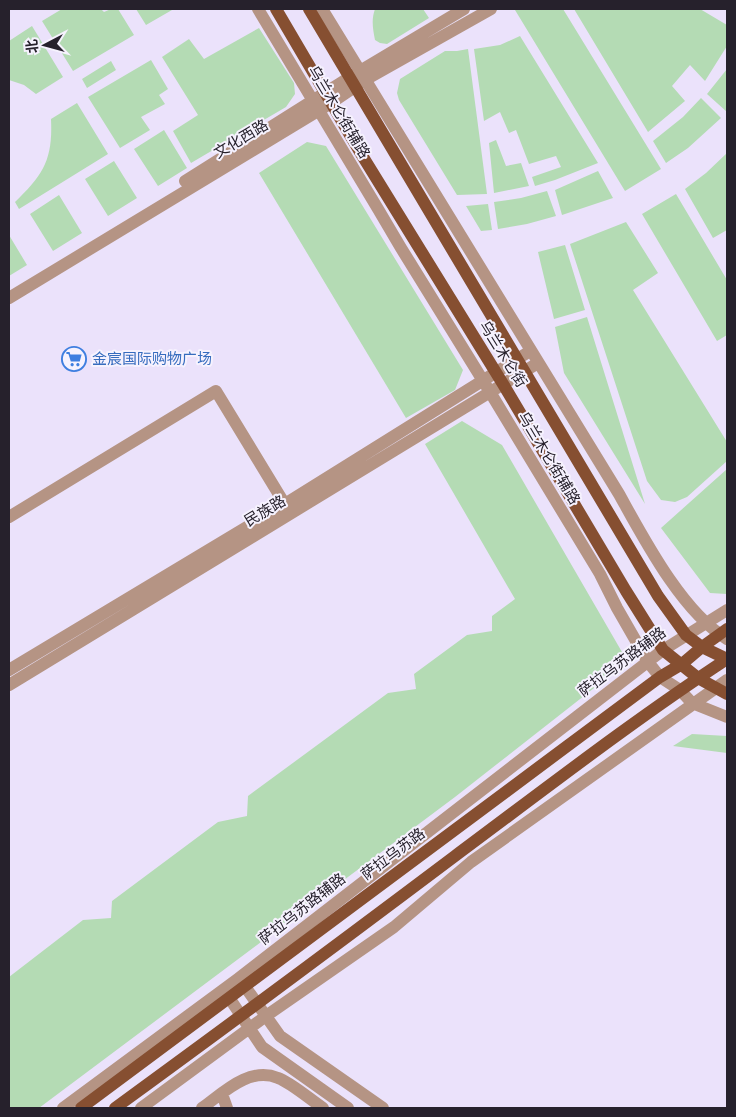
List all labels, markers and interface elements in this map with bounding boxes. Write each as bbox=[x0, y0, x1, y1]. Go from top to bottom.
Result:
north arrow bbox=[20, 20, 70, 70]
text: 北 bbox=[21, 38, 42, 54]
street label: 乌兰木仑街辅路 bbox=[303, 61, 375, 162]
street label: 文化西路 bbox=[210, 114, 272, 163]
street label: 乌兰木仑街 bbox=[475, 316, 532, 391]
supermarket icon: 金宸国际购物广场 bbox=[61, 346, 87, 372]
place label: 金宸国际购物广场 bbox=[92, 348, 212, 369]
street label: 乌兰木仑街辅路 bbox=[513, 407, 585, 508]
street label: 民族路 bbox=[240, 490, 289, 531]
street label: 萨拉乌苏路辅路 bbox=[573, 622, 670, 702]
street label: 萨拉乌苏路 bbox=[356, 823, 429, 885]
street label: 萨拉乌苏路辅路 bbox=[254, 868, 350, 949]

